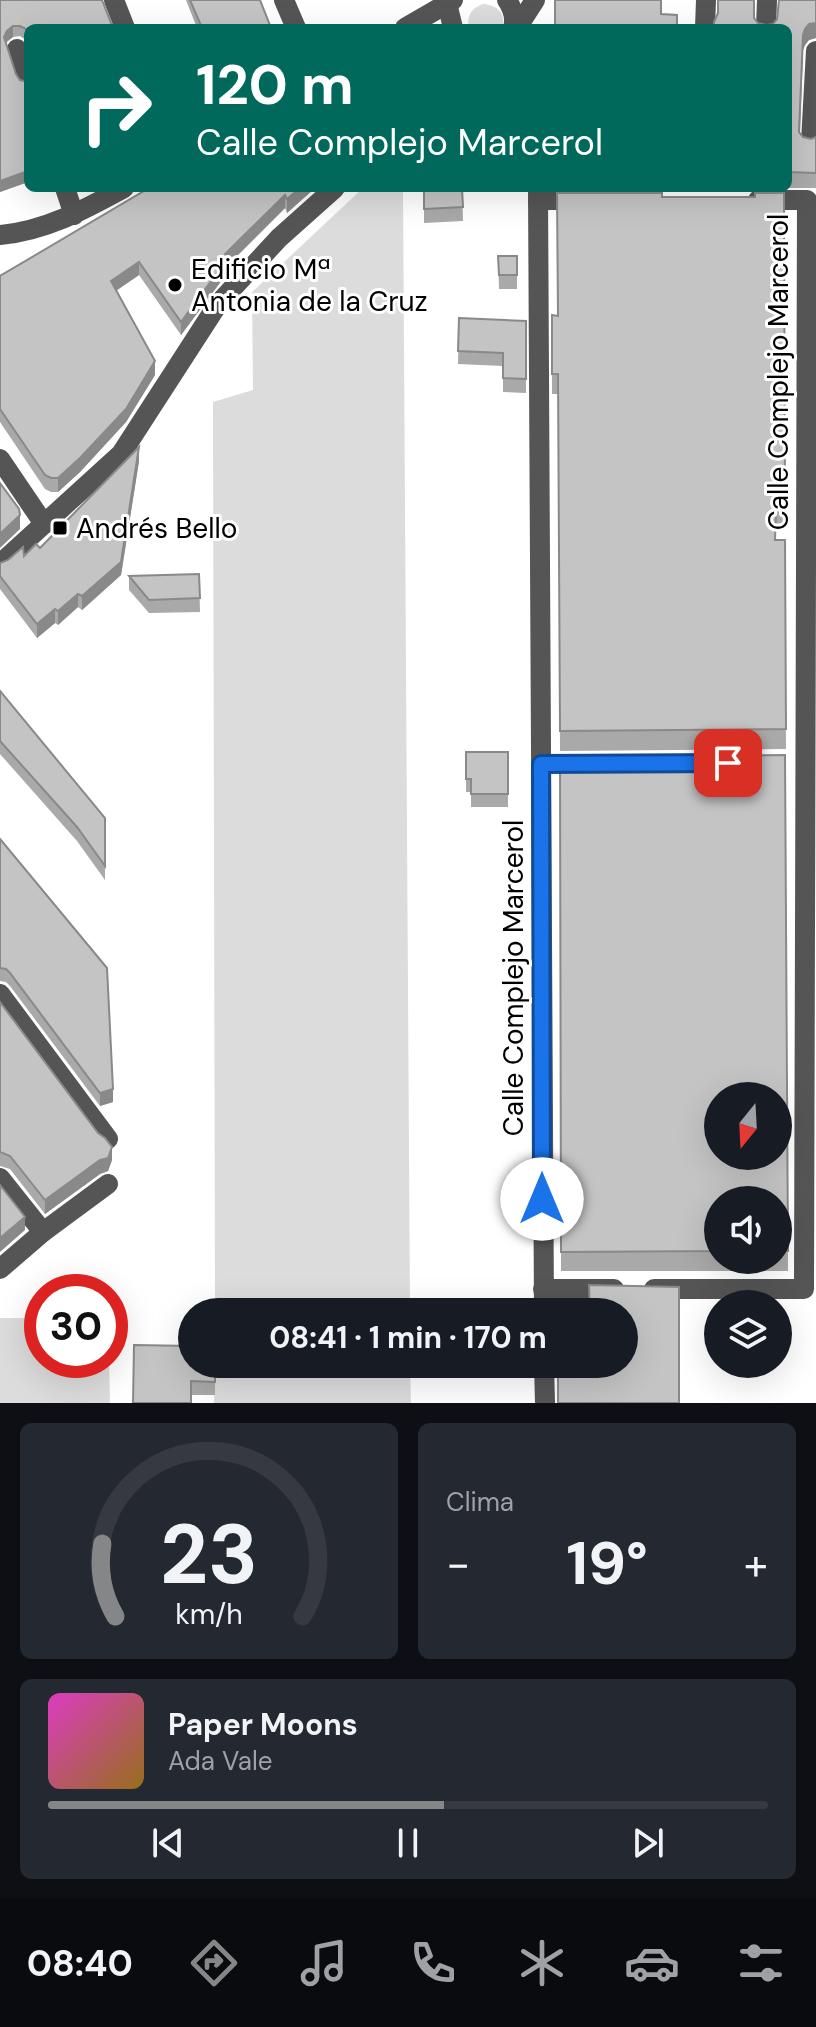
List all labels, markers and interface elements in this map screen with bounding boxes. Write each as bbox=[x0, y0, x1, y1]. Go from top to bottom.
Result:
text: 120 m bbox=[196, 48, 354, 121]
icon: right bbox=[64, 56, 168, 160]
text: Calle Complejo Marcerol bbox=[196, 119, 603, 166]
street label: Calle Complejo Marcerol bbox=[760, 214, 797, 530]
place label: Edificio Mª Antonia de la Cruz bbox=[191, 251, 427, 320]
marker: Edificio Mª Antonia de la Cruz bbox=[166, 276, 184, 294]
place label: Andrés Bello bbox=[76, 510, 237, 547]
marker: Andrés Bello bbox=[51, 519, 69, 537]
pin bbox=[694, 729, 762, 797]
icon: arrive bbox=[706, 741, 750, 785]
street label: Calle Complejo Marcerol bbox=[495, 820, 532, 1136]
north arrow bbox=[704, 1082, 792, 1170]
map controls bbox=[704, 1082, 792, 1378]
position arrow bbox=[500, 1157, 584, 1241]
button: sound bbox=[704, 1186, 792, 1274]
speed limit sign: 30 bbox=[24, 1274, 128, 1378]
button: layers bbox=[704, 1290, 792, 1378]
text: 08:41 · 1 min · 170 m bbox=[269, 1318, 547, 1357]
text: Clima bbox=[446, 1485, 514, 1519]
text: 23 bbox=[160, 1500, 258, 1609]
text: 19° bbox=[566, 1524, 648, 1603]
text: − bbox=[446, 1535, 470, 1593]
text: + bbox=[744, 1535, 768, 1593]
text: km/h bbox=[175, 1596, 243, 1633]
text: Paper Moons bbox=[168, 1705, 358, 1744]
text: Ada Vale bbox=[168, 1744, 273, 1778]
icon: previous bbox=[146, 1821, 190, 1865]
icon: pause bbox=[386, 1821, 430, 1865]
icon: next bbox=[626, 1821, 670, 1865]
icon: directions bbox=[186, 1935, 242, 1991]
icon: music bbox=[296, 1935, 352, 1991]
icon: phone bbox=[405, 1935, 461, 1991]
icon: climate bbox=[514, 1935, 570, 1991]
icon: car bbox=[624, 1935, 680, 1991]
icon: filters bbox=[733, 1935, 789, 1991]
text: 08:40 bbox=[27, 1940, 133, 1987]

